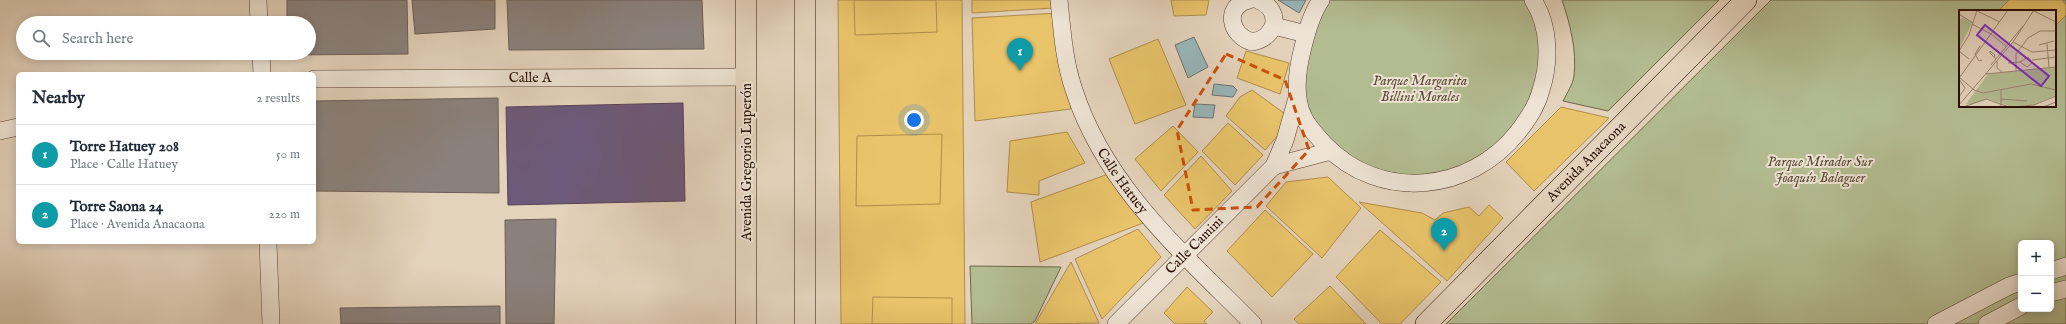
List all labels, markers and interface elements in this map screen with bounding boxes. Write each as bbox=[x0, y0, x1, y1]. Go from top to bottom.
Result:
inset map bbox=[1959, 10, 2056, 107]
search box bbox=[16, 16, 316, 60]
icon: search bbox=[30, 27, 52, 49]
text: Search here bbox=[62, 29, 133, 48]
pin: 1 bbox=[1007, 38, 1033, 71]
street label: Calle A bbox=[509, 69, 552, 87]
park label: Parque Margarita Billini Morales bbox=[1373, 72, 1467, 106]
street label: Avenida Gregorio Luperón bbox=[738, 82, 756, 242]
text: Nearby bbox=[32, 88, 85, 109]
text: 2 results bbox=[256, 90, 300, 107]
your location bbox=[904, 110, 924, 130]
street label: Avenida Anacaona bbox=[1542, 117, 1630, 206]
text: Torre Hatuey 208 bbox=[70, 137, 179, 156]
street label: Calle Hatuey bbox=[1093, 145, 1152, 218]
text: 1 bbox=[43, 146, 47, 163]
text: 50 m bbox=[276, 146, 300, 163]
park label: Parque Mirador Sur Joaquín Balaguer bbox=[1767, 153, 1874, 188]
text: Place · Calle Hatuey bbox=[70, 156, 178, 173]
text: Torre Saona 24 bbox=[70, 197, 163, 216]
text: 2 bbox=[42, 206, 48, 223]
text: 220 m bbox=[269, 206, 300, 223]
street label: Calle Camini bbox=[1162, 212, 1228, 278]
text: Place · Avenida Anacaona bbox=[70, 216, 205, 233]
pin: 2 bbox=[1431, 218, 1457, 251]
map controls bbox=[2018, 240, 2054, 312]
button: + bbox=[2018, 240, 2054, 276]
button: − bbox=[2018, 276, 2054, 312]

